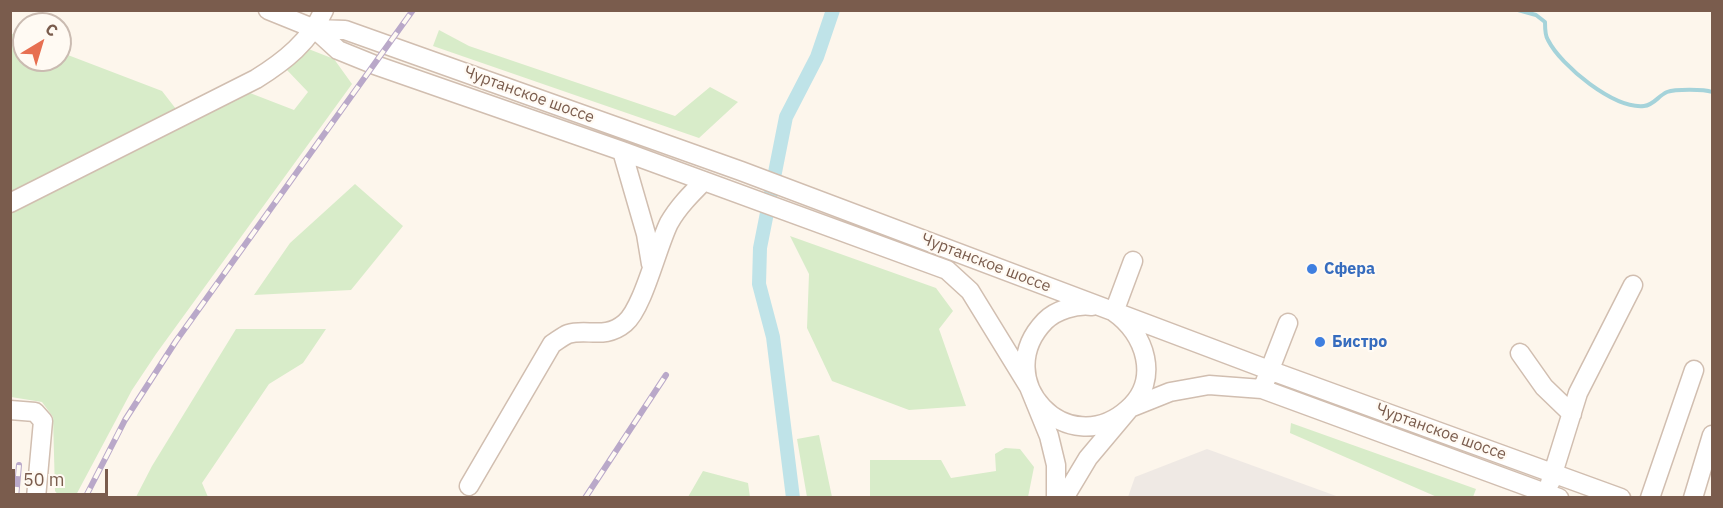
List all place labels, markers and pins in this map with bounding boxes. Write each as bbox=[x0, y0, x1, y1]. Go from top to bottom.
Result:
place label: Сфера bbox=[1324, 259, 1375, 279]
marker: Сфера bbox=[1305, 262, 1319, 276]
place label: Бистро bbox=[1332, 332, 1387, 352]
marker: Бистро bbox=[1313, 335, 1327, 349]

